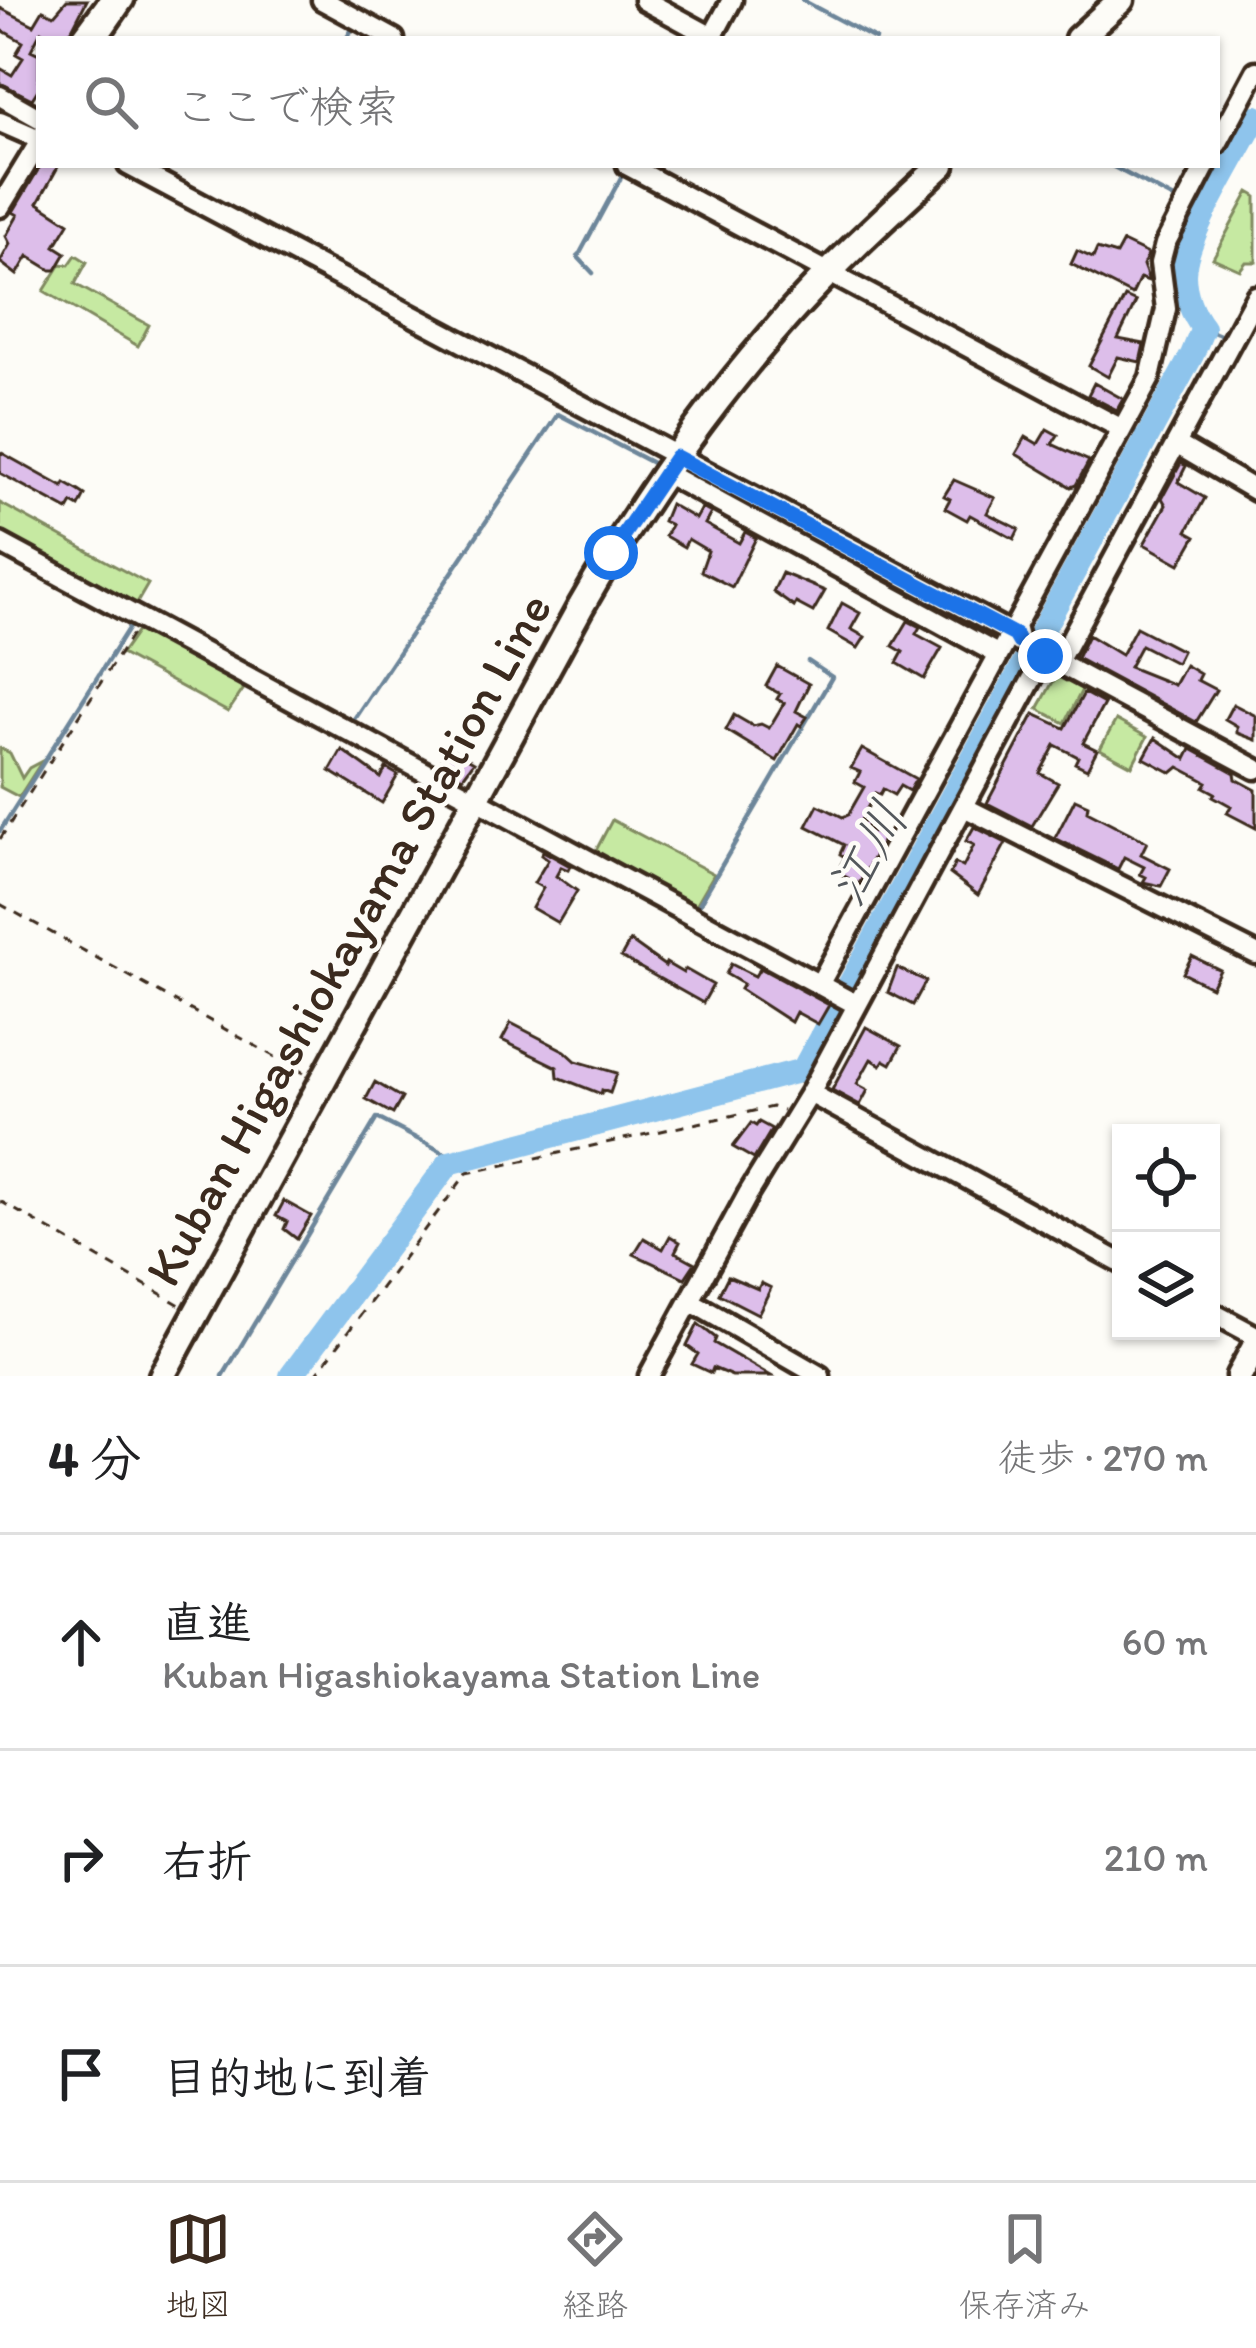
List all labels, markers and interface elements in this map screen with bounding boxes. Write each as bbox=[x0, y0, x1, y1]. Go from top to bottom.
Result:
search box bbox=[36, 36, 1220, 168]
icon: search bbox=[78, 69, 144, 135]
text: ここで検索 bbox=[174, 79, 399, 133]
route start bbox=[584, 526, 638, 580]
street label: Kuban Higashiokayama Station Line bbox=[132, 582, 564, 1296]
route end bbox=[1018, 629, 1072, 683]
water label: 江川 bbox=[812, 790, 922, 916]
map controls bbox=[1112, 1124, 1220, 1340]
button: locate bbox=[1112, 1124, 1220, 1232]
button: layers bbox=[1112, 1232, 1220, 1340]
text: 4 分 bbox=[48, 1428, 141, 1489]
text: 徒歩 · 270 m bbox=[998, 1434, 1208, 1481]
text: 直進 bbox=[162, 1595, 252, 1649]
icon: ahead bbox=[48, 1609, 114, 1675]
text: 60 m bbox=[1122, 1618, 1208, 1665]
text: Kuban Higashiokayama Station Line bbox=[162, 1651, 760, 1698]
icon: right bbox=[48, 1825, 114, 1891]
text: 右折 bbox=[162, 1834, 252, 1888]
text: 210 m bbox=[1104, 1834, 1208, 1881]
icon: arrive bbox=[48, 2041, 114, 2107]
text: 目的地に到着 bbox=[162, 2050, 432, 2104]
tab: 地図 bbox=[165, 2206, 231, 2326]
tab: 経路 bbox=[562, 2206, 628, 2326]
tab: 保存済み bbox=[959, 2206, 1091, 2326]

